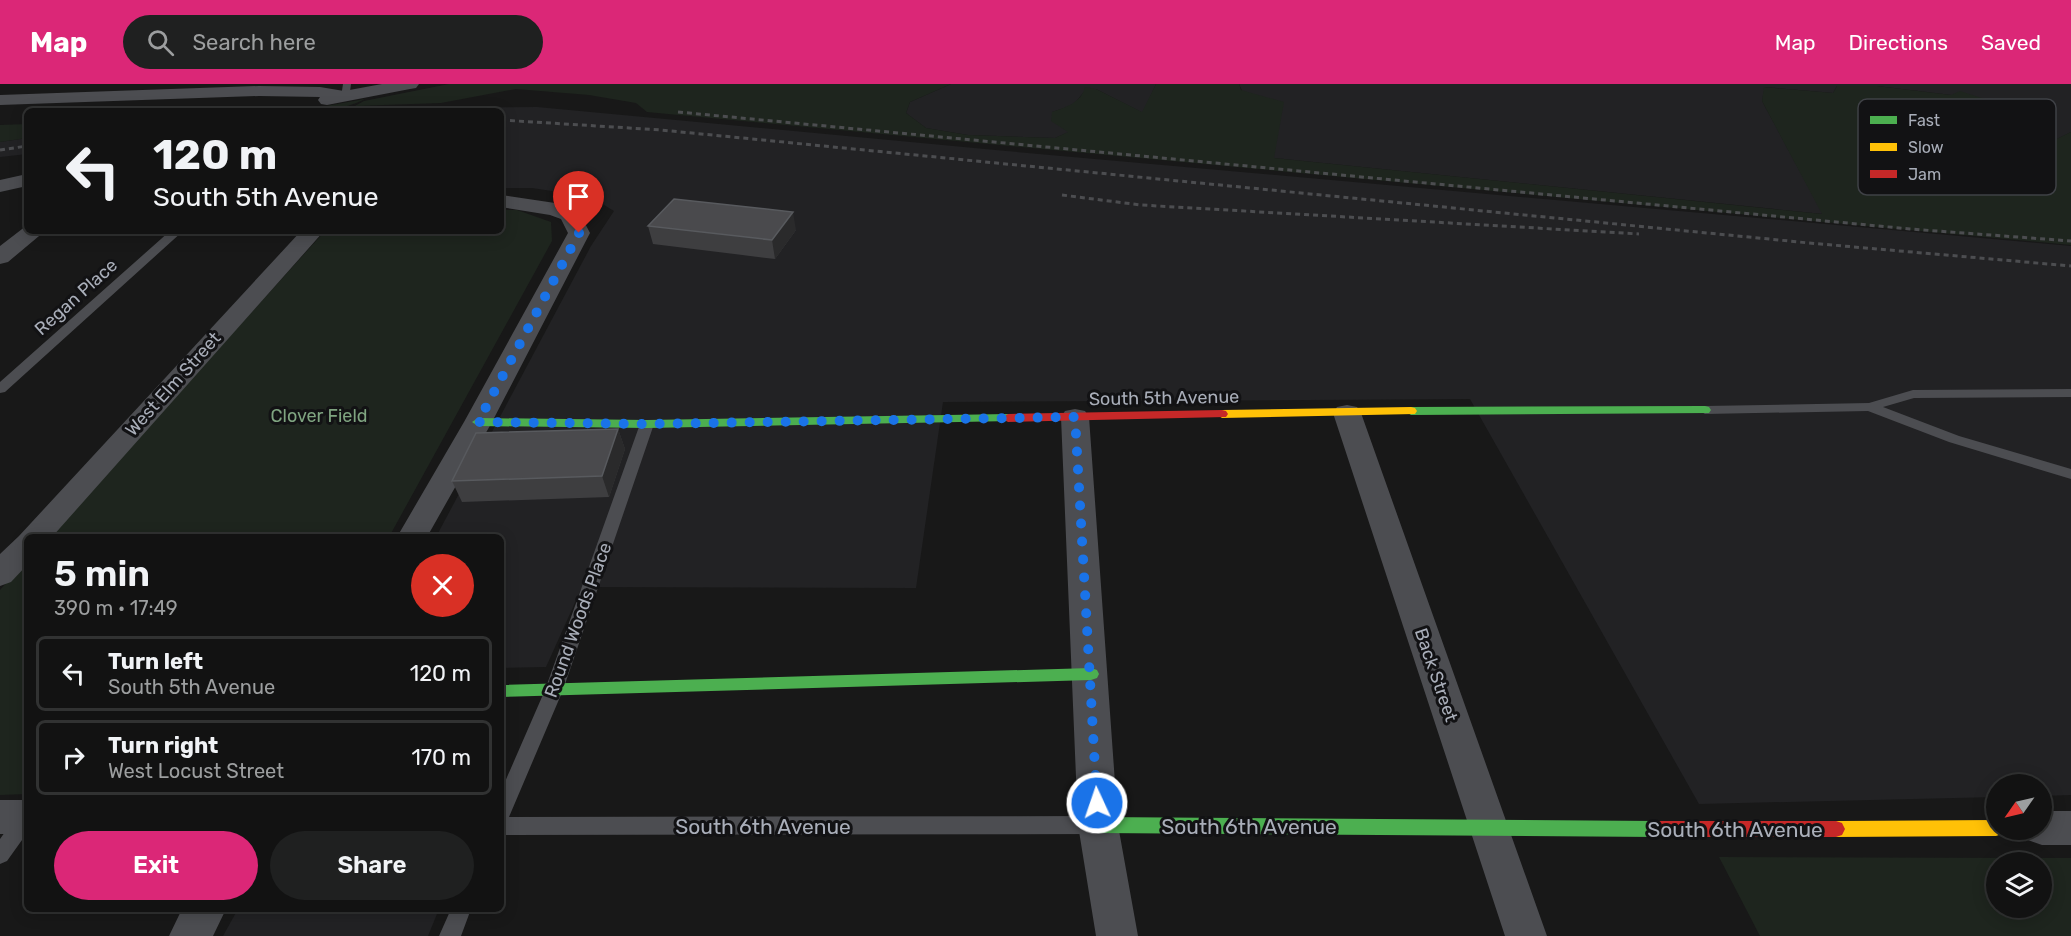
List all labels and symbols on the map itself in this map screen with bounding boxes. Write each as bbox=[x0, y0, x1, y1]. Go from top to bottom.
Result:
legend bbox=[1858, 99, 2056, 195]
text: Fast bbox=[1908, 111, 1940, 130]
text: Slow bbox=[1908, 138, 1944, 157]
text: Jam bbox=[1908, 165, 1941, 184]
pin bbox=[553, 171, 604, 233]
street label: Regan Place bbox=[30, 254, 122, 340]
street label: West Elm Street bbox=[121, 327, 225, 441]
street label: South 5th Avenue bbox=[1089, 386, 1239, 410]
park label: Clover Field bbox=[271, 405, 367, 427]
street label: Round Woods Place bbox=[540, 539, 616, 701]
street label: Back Street bbox=[1410, 625, 1462, 725]
position arrow bbox=[1065, 771, 1129, 835]
north arrow bbox=[1986, 774, 2052, 840]
street label: South 6th Avenue bbox=[675, 814, 851, 839]
street label: South 6th Avenue bbox=[1161, 814, 1337, 839]
street label: South 6th Avenue bbox=[1647, 817, 1823, 842]

